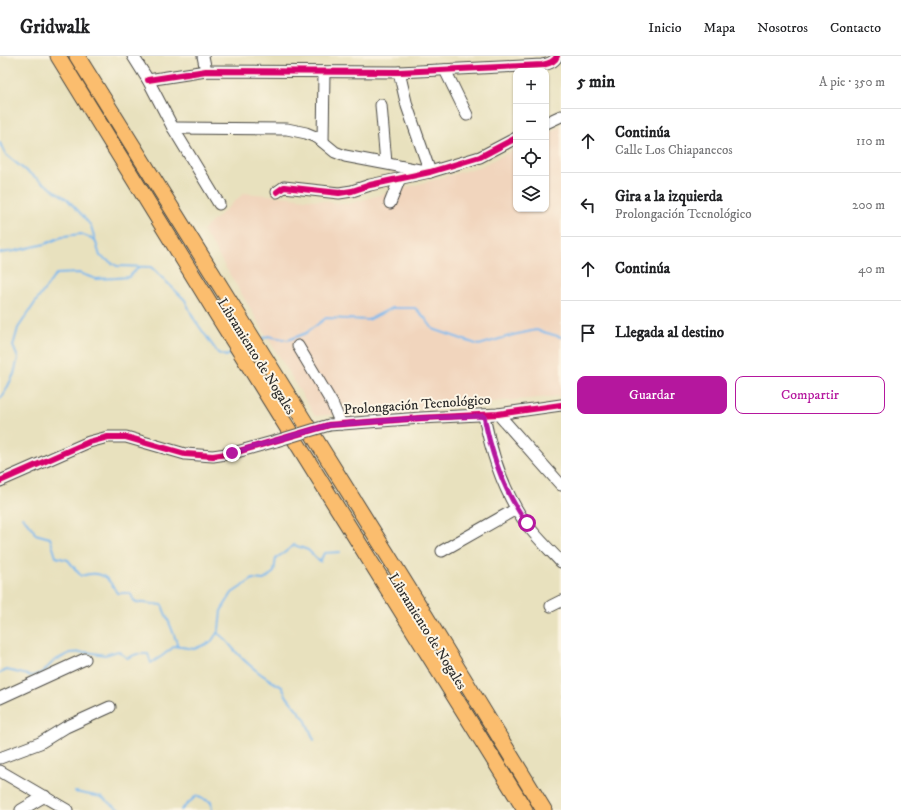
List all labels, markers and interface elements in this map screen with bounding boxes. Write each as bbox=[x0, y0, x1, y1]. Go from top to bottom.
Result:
text: Gridwalk bbox=[20, 16, 90, 39]
text: Inicio bbox=[648, 19, 681, 37]
text: Mapa bbox=[703, 19, 735, 37]
text: Nosotros bbox=[757, 19, 808, 37]
text: Contacto bbox=[830, 19, 881, 37]
map controls bbox=[513, 68, 549, 212]
button: + bbox=[513, 68, 549, 104]
text: 5 min bbox=[577, 71, 615, 93]
text: A pie · 350 m bbox=[819, 74, 885, 90]
button: − bbox=[513, 104, 549, 140]
text: Continúa bbox=[615, 123, 670, 142]
icon: ahead bbox=[577, 130, 599, 152]
text: 110 m bbox=[856, 133, 885, 149]
button: locate bbox=[513, 140, 549, 176]
text: Calle Los Chiapanecos bbox=[615, 142, 733, 158]
button: layers bbox=[513, 176, 549, 212]
text: Gira a la izquierda bbox=[615, 187, 723, 206]
icon: left bbox=[577, 194, 599, 216]
text: 200 m bbox=[852, 197, 885, 213]
text: Prolongación Tecnológico bbox=[615, 206, 752, 222]
icon: ahead bbox=[577, 258, 599, 280]
text: Continúa bbox=[615, 259, 670, 278]
text: 40 m bbox=[858, 261, 885, 277]
street label: Libramiento de Nogales bbox=[213, 295, 299, 418]
icon: arrive bbox=[577, 322, 599, 344]
text: Llegada al destino bbox=[615, 323, 724, 342]
button: Guardar bbox=[577, 376, 727, 414]
button: Compartir bbox=[735, 376, 885, 414]
street label: Prolongación Tecnológico bbox=[343, 391, 491, 419]
route end bbox=[223, 444, 241, 462]
route start bbox=[518, 514, 536, 532]
street label: Libramiento de Nogales bbox=[384, 570, 470, 693]

